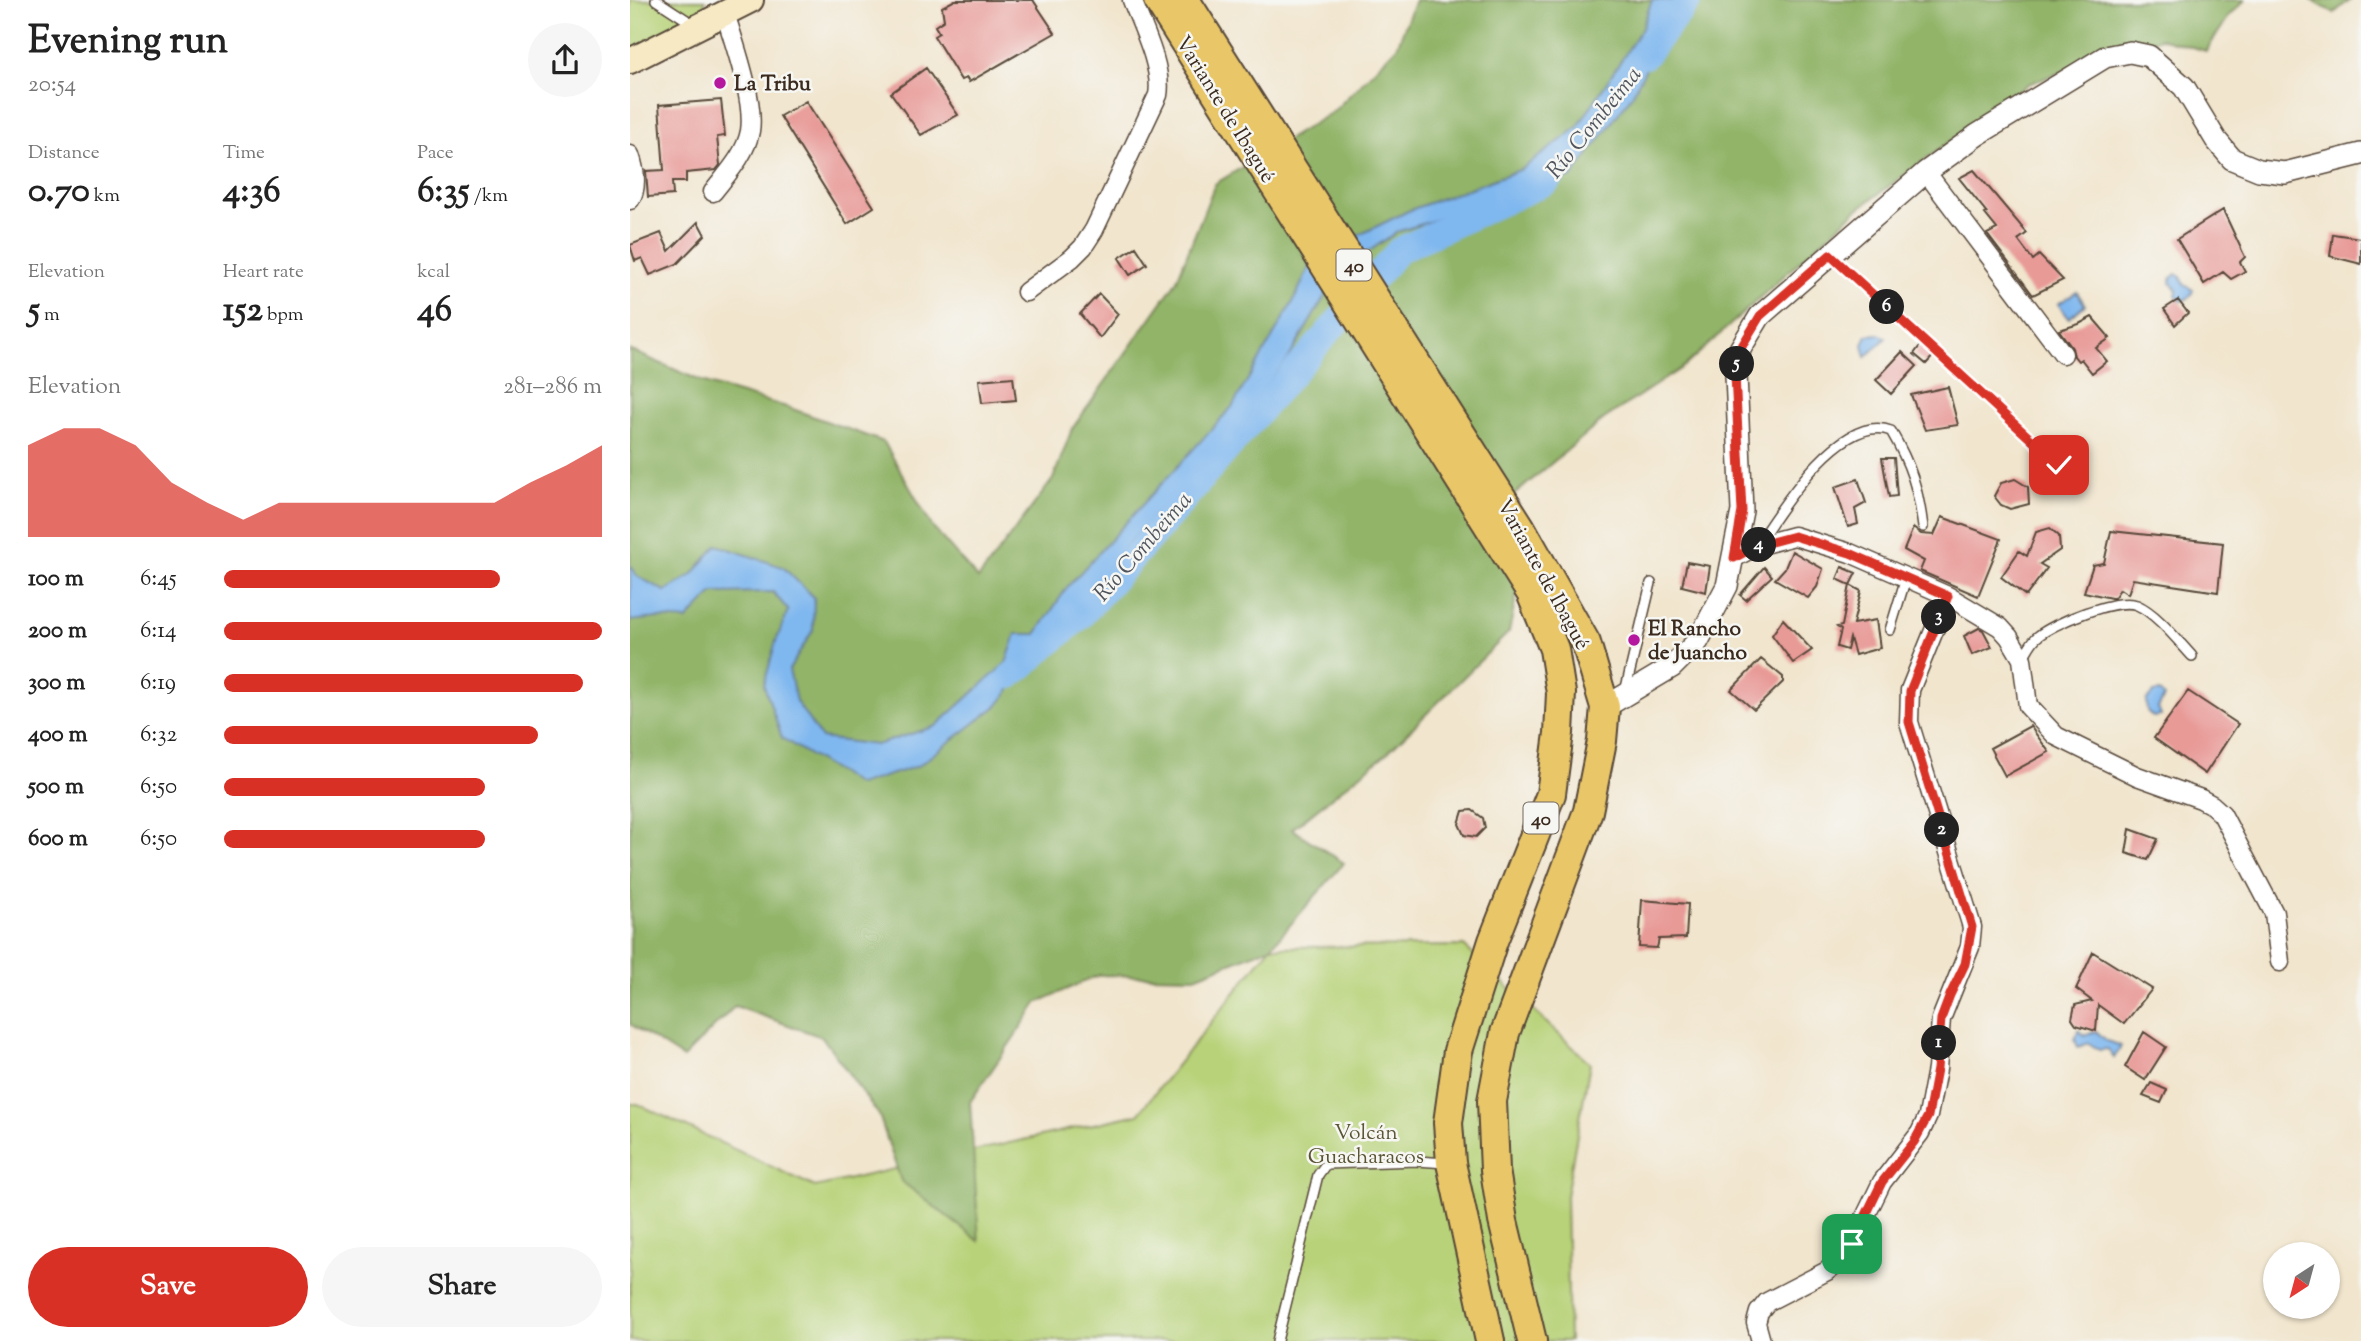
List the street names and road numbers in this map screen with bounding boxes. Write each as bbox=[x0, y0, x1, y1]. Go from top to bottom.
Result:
street label: Variante de Ibagué bbox=[1167, 31, 1282, 189]
road number: 40 bbox=[1336, 249, 1372, 280]
street label: Variante de Ibagué bbox=[1488, 494, 1596, 656]
road number: 40 bbox=[1524, 803, 1558, 834]

